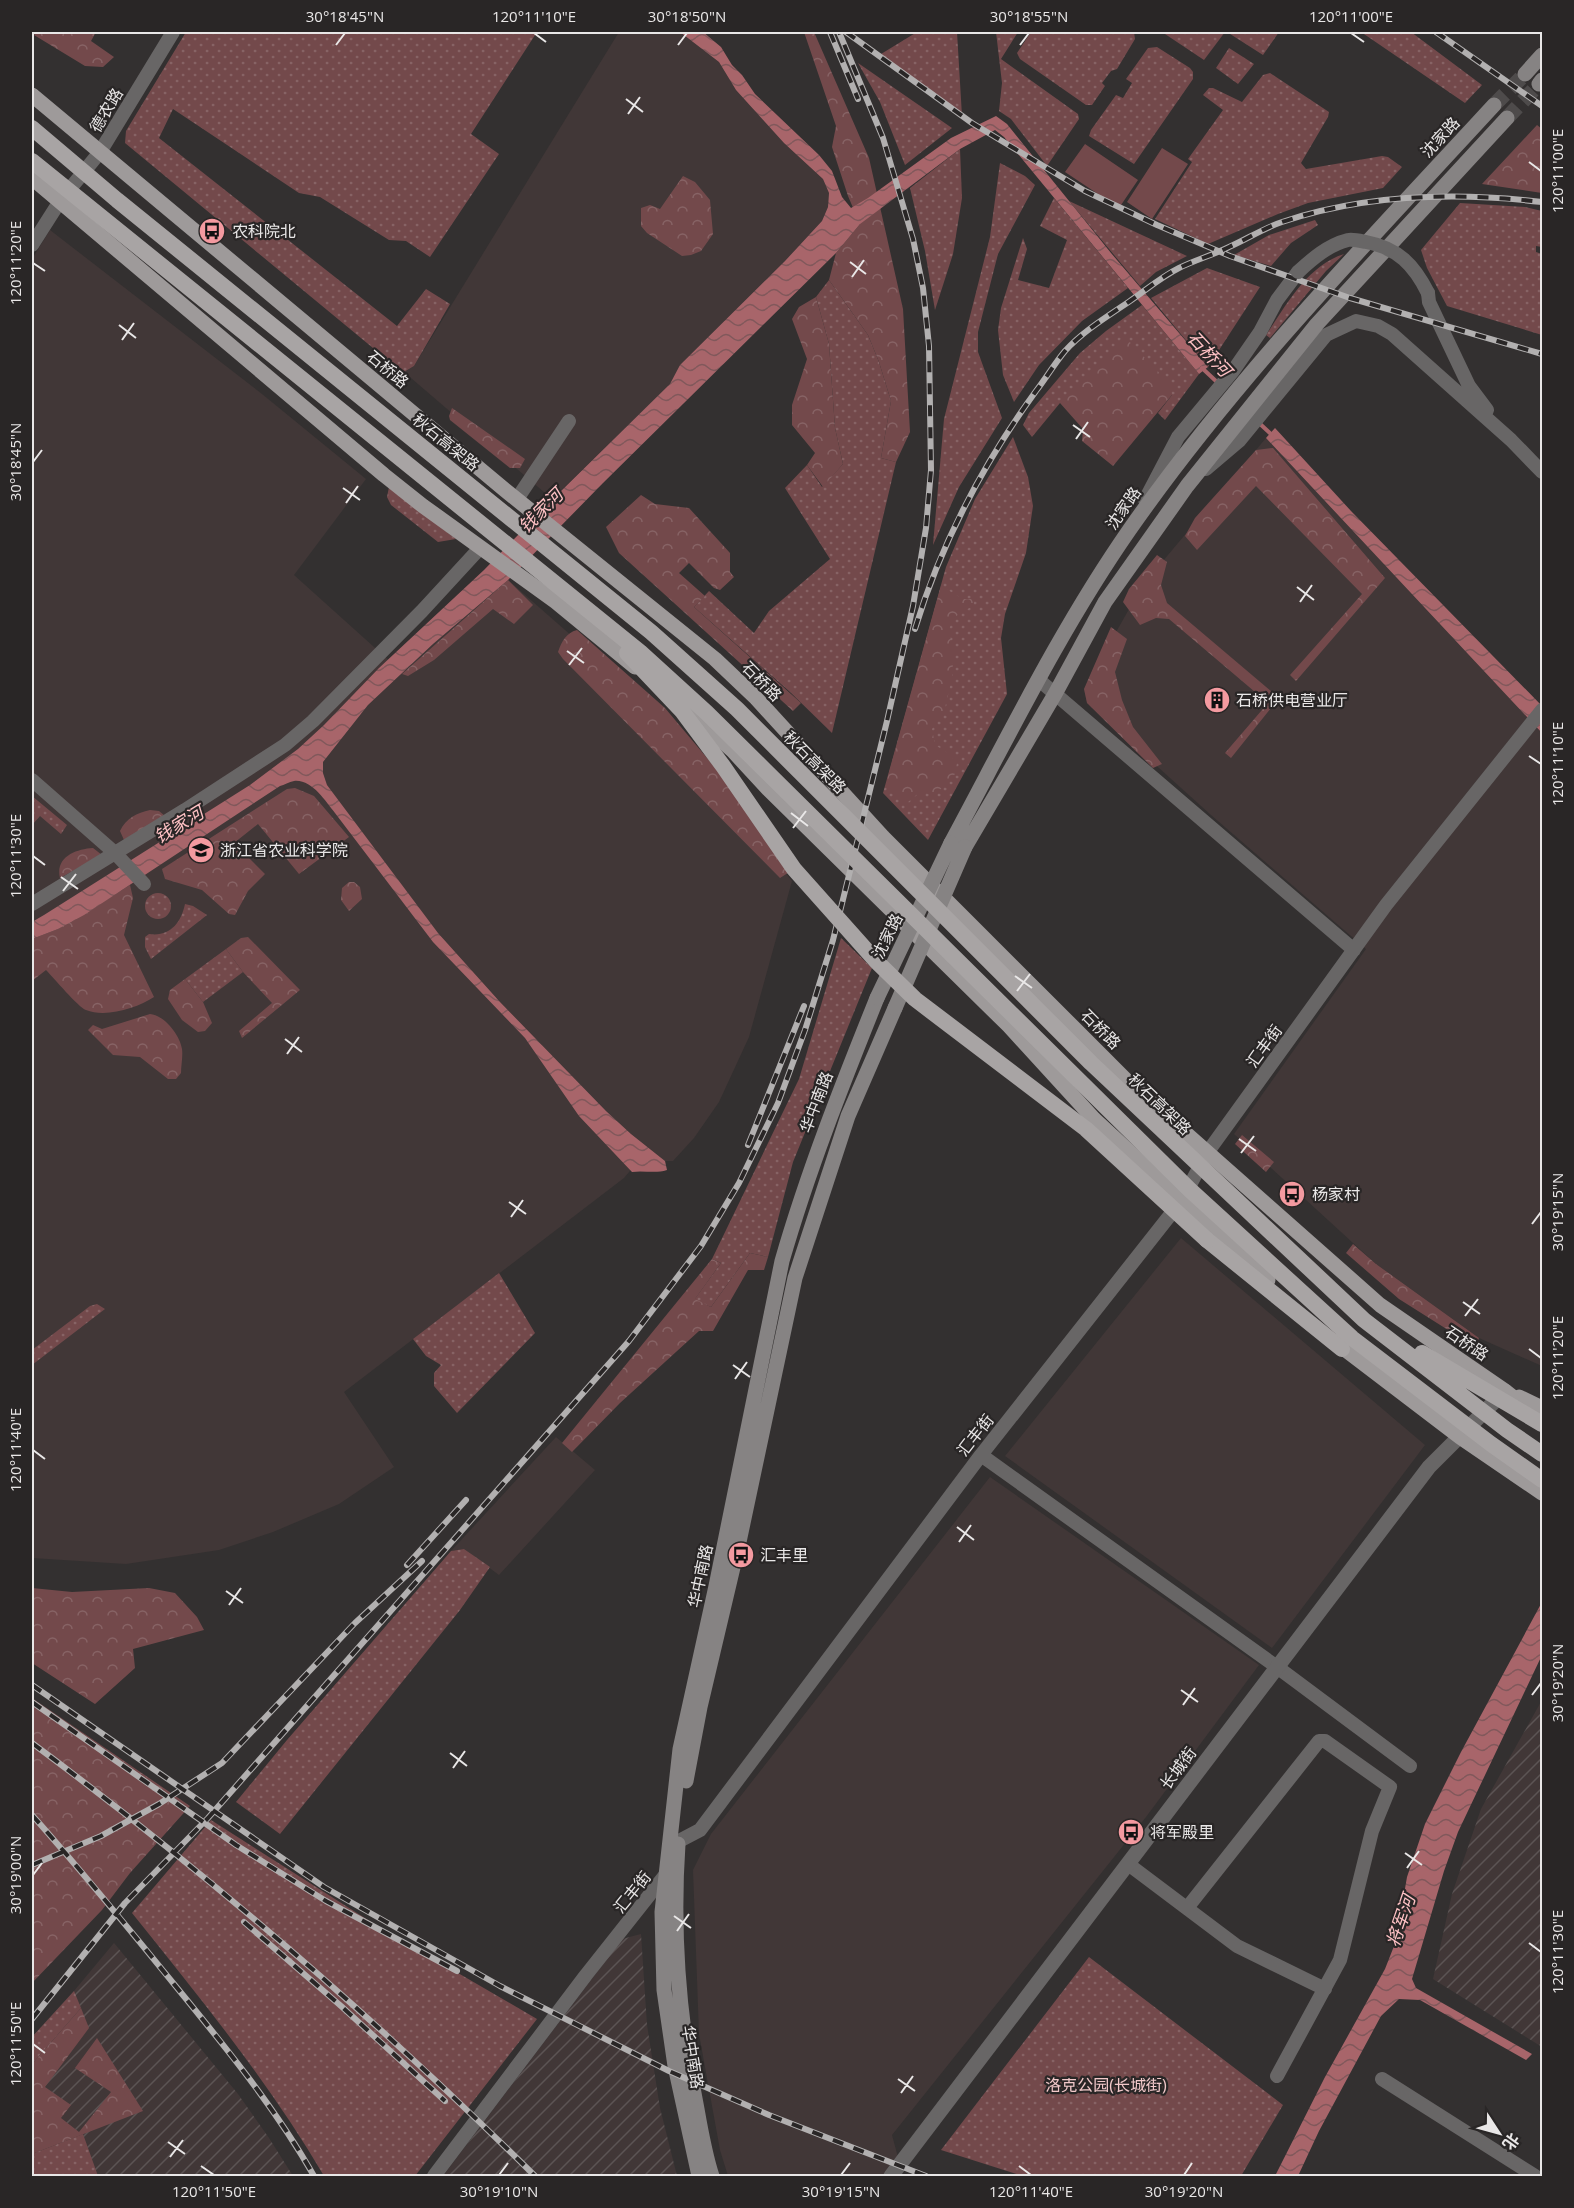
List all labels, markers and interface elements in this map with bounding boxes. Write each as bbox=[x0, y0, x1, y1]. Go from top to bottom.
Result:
text: 30°18'45"N bbox=[306, 6, 384, 26]
text: 120°11'10"E bbox=[492, 6, 576, 26]
text: 30°18'50"N bbox=[648, 6, 726, 26]
text: 30°18'55"N bbox=[990, 6, 1068, 26]
text: 120°11'00"E bbox=[1309, 6, 1393, 26]
street label: 德农路 bbox=[84, 84, 128, 136]
street label: 沈家路 bbox=[1416, 112, 1464, 162]
text: 120°11'00"E bbox=[1547, 129, 1567, 213]
bus stop icon: 农科院北 bbox=[197, 216, 227, 246]
place label: 农科院北 bbox=[232, 220, 296, 242]
text: 120°11'20"E bbox=[5, 221, 25, 305]
water label: 石桥河 bbox=[1183, 325, 1239, 383]
street label: 石桥路 bbox=[363, 345, 413, 393]
street label: 秋石高架路 bbox=[408, 408, 484, 476]
text: 30°18'45"N bbox=[5, 423, 25, 501]
water label: 钱家河 bbox=[513, 481, 570, 538]
street label: 沈家路 bbox=[1100, 482, 1146, 534]
street label: 石桥路 bbox=[737, 656, 787, 706]
building icon: 石桥供电营业厅 bbox=[1202, 685, 1232, 715]
place label: 石桥供电营业厅 bbox=[1236, 689, 1348, 711]
text: 120°11'10"E bbox=[1547, 722, 1567, 806]
street label: 秋石高架路 bbox=[779, 726, 851, 798]
water label: 钱家河 bbox=[149, 798, 210, 848]
text: 120°11'30"E bbox=[5, 814, 25, 898]
school or university icon: 浙江省农业科学院 bbox=[186, 835, 216, 865]
place label: 浙江省农业科学院 bbox=[220, 839, 348, 861]
street label: 沈家路 bbox=[867, 910, 907, 962]
street label: 石桥路 bbox=[1076, 1004, 1126, 1054]
street label: 汇丰街 bbox=[1241, 1020, 1287, 1072]
street label: 华中南路 bbox=[794, 1068, 838, 1136]
street label: 秋石高架路 bbox=[1124, 1068, 1196, 1140]
text: 30°19'15"N bbox=[1547, 1173, 1567, 1251]
bus stop icon: 杨家村 bbox=[1277, 1179, 1307, 1209]
place label: 杨家村 bbox=[1312, 1183, 1360, 1205]
text: 120°11'20"E bbox=[1547, 1316, 1567, 1400]
street label: 石桥路 bbox=[1441, 1320, 1493, 1366]
text: 120°11'40"E bbox=[5, 1408, 25, 1492]
street label: 汇丰街 bbox=[952, 1409, 998, 1461]
bus stop icon: 汇丰里 bbox=[726, 1540, 756, 1570]
street label: 华中南路 bbox=[683, 1542, 717, 1610]
place label: 汇丰里 bbox=[760, 1544, 808, 1566]
text: 30°19'20"N bbox=[1547, 1644, 1567, 1722]
street label: 长城街 bbox=[1155, 1742, 1201, 1794]
bus stop icon: 将军殿里 bbox=[1116, 1817, 1146, 1847]
place label: 将军殿里 bbox=[1150, 1821, 1214, 1843]
text: 30°19'00"N bbox=[5, 1836, 25, 1914]
street label: 汇丰街 bbox=[608, 1866, 656, 1918]
water label: 将军河 bbox=[1380, 1888, 1421, 1950]
text: 120°11'30"E bbox=[1547, 1910, 1567, 1994]
text: 120°11'50"E bbox=[5, 2002, 25, 2086]
street label: 华中南路 bbox=[677, 2024, 709, 2090]
park label: 洛克公园(长城街) bbox=[1045, 2074, 1167, 2096]
north arrow bbox=[1469, 2103, 1529, 2163]
text: 北 bbox=[1498, 2129, 1525, 2155]
text: 120°11'50"E bbox=[172, 2181, 256, 2201]
text: 30°19'10"N bbox=[460, 2181, 538, 2201]
text: 30°19'15"N bbox=[802, 2181, 880, 2201]
text: 120°11'40"E bbox=[989, 2181, 1073, 2201]
text: 30°19'20"N bbox=[1145, 2181, 1223, 2201]

